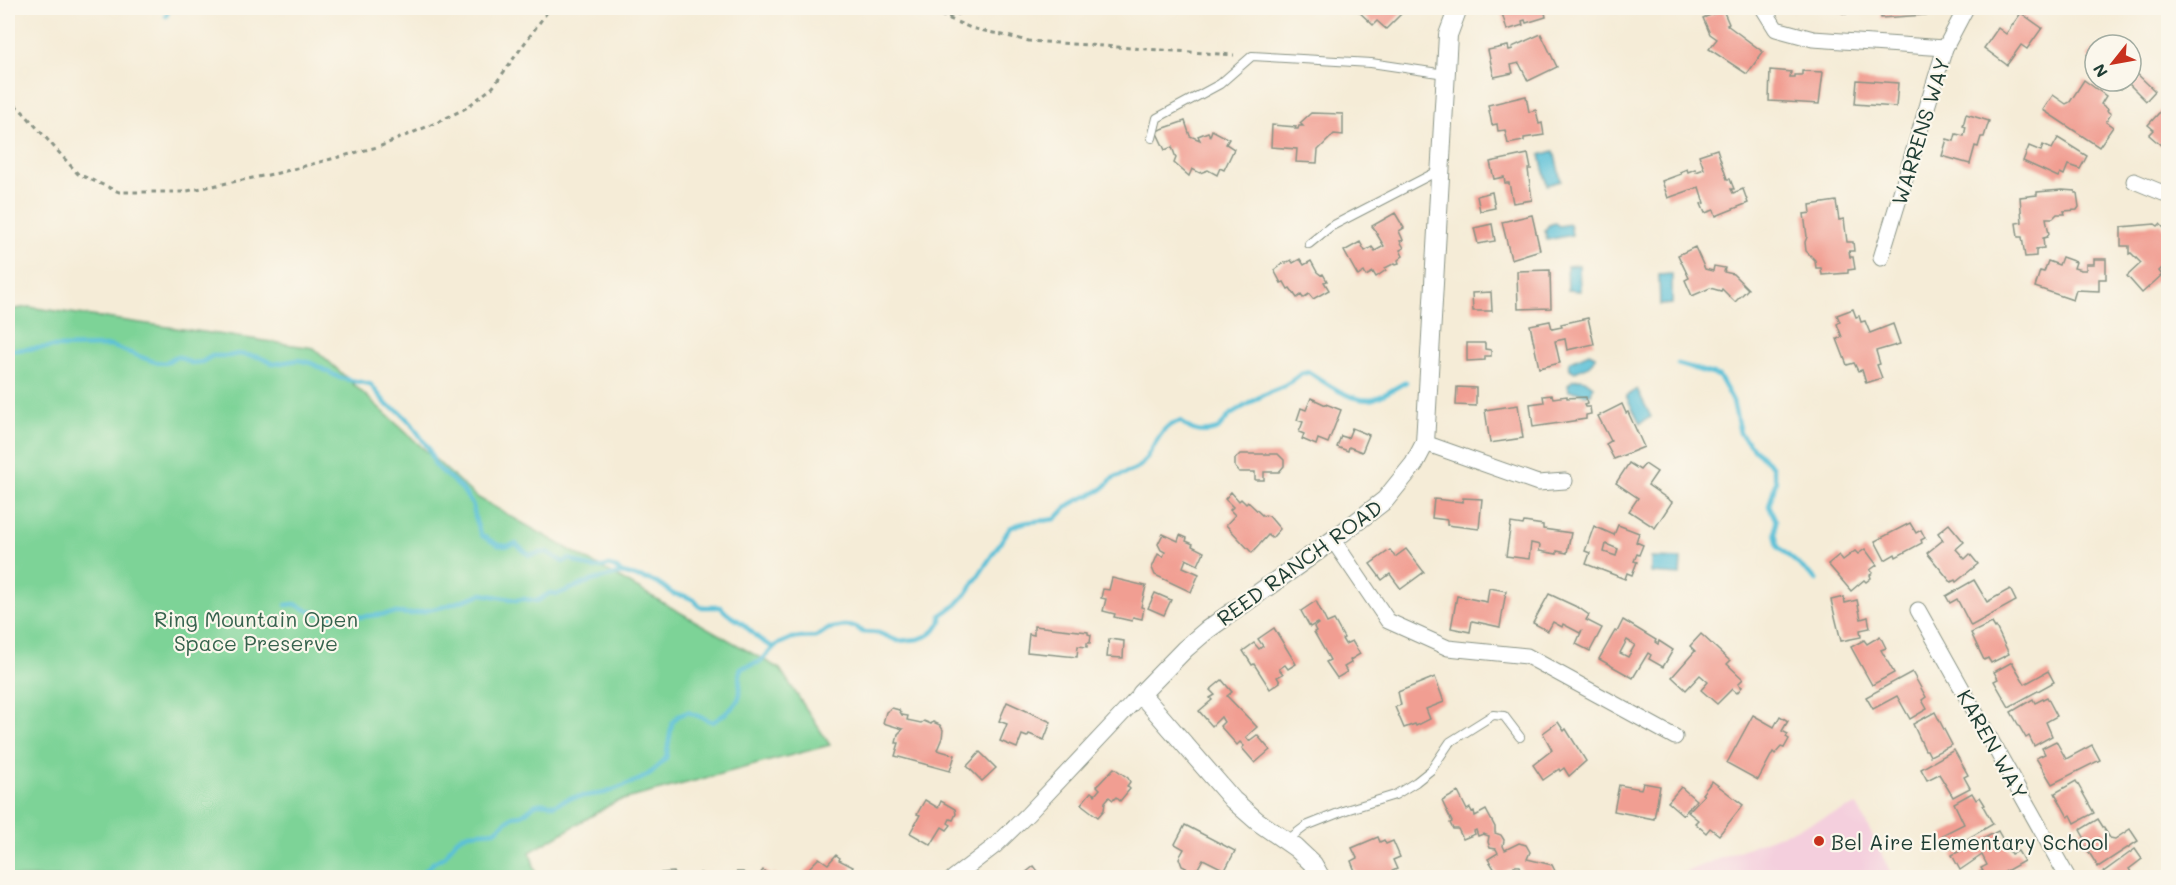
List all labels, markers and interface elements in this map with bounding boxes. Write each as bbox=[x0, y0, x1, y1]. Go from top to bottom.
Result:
north arrow bbox=[2083, 33, 2143, 93]
street label: WARRENS WAY bbox=[1885, 54, 1955, 208]
text: N bbox=[2088, 60, 2112, 82]
street label: REED RANCH ROAD bbox=[1211, 493, 1387, 631]
park label: Ring Mountain Open Space Preserve bbox=[154, 605, 358, 656]
street label: KAREN WAY bbox=[1952, 684, 2034, 804]
place label: Bel Aire Elementary School bbox=[1831, 828, 2109, 855]
marker: Bel Aire Elementary School bbox=[1812, 834, 1826, 848]

